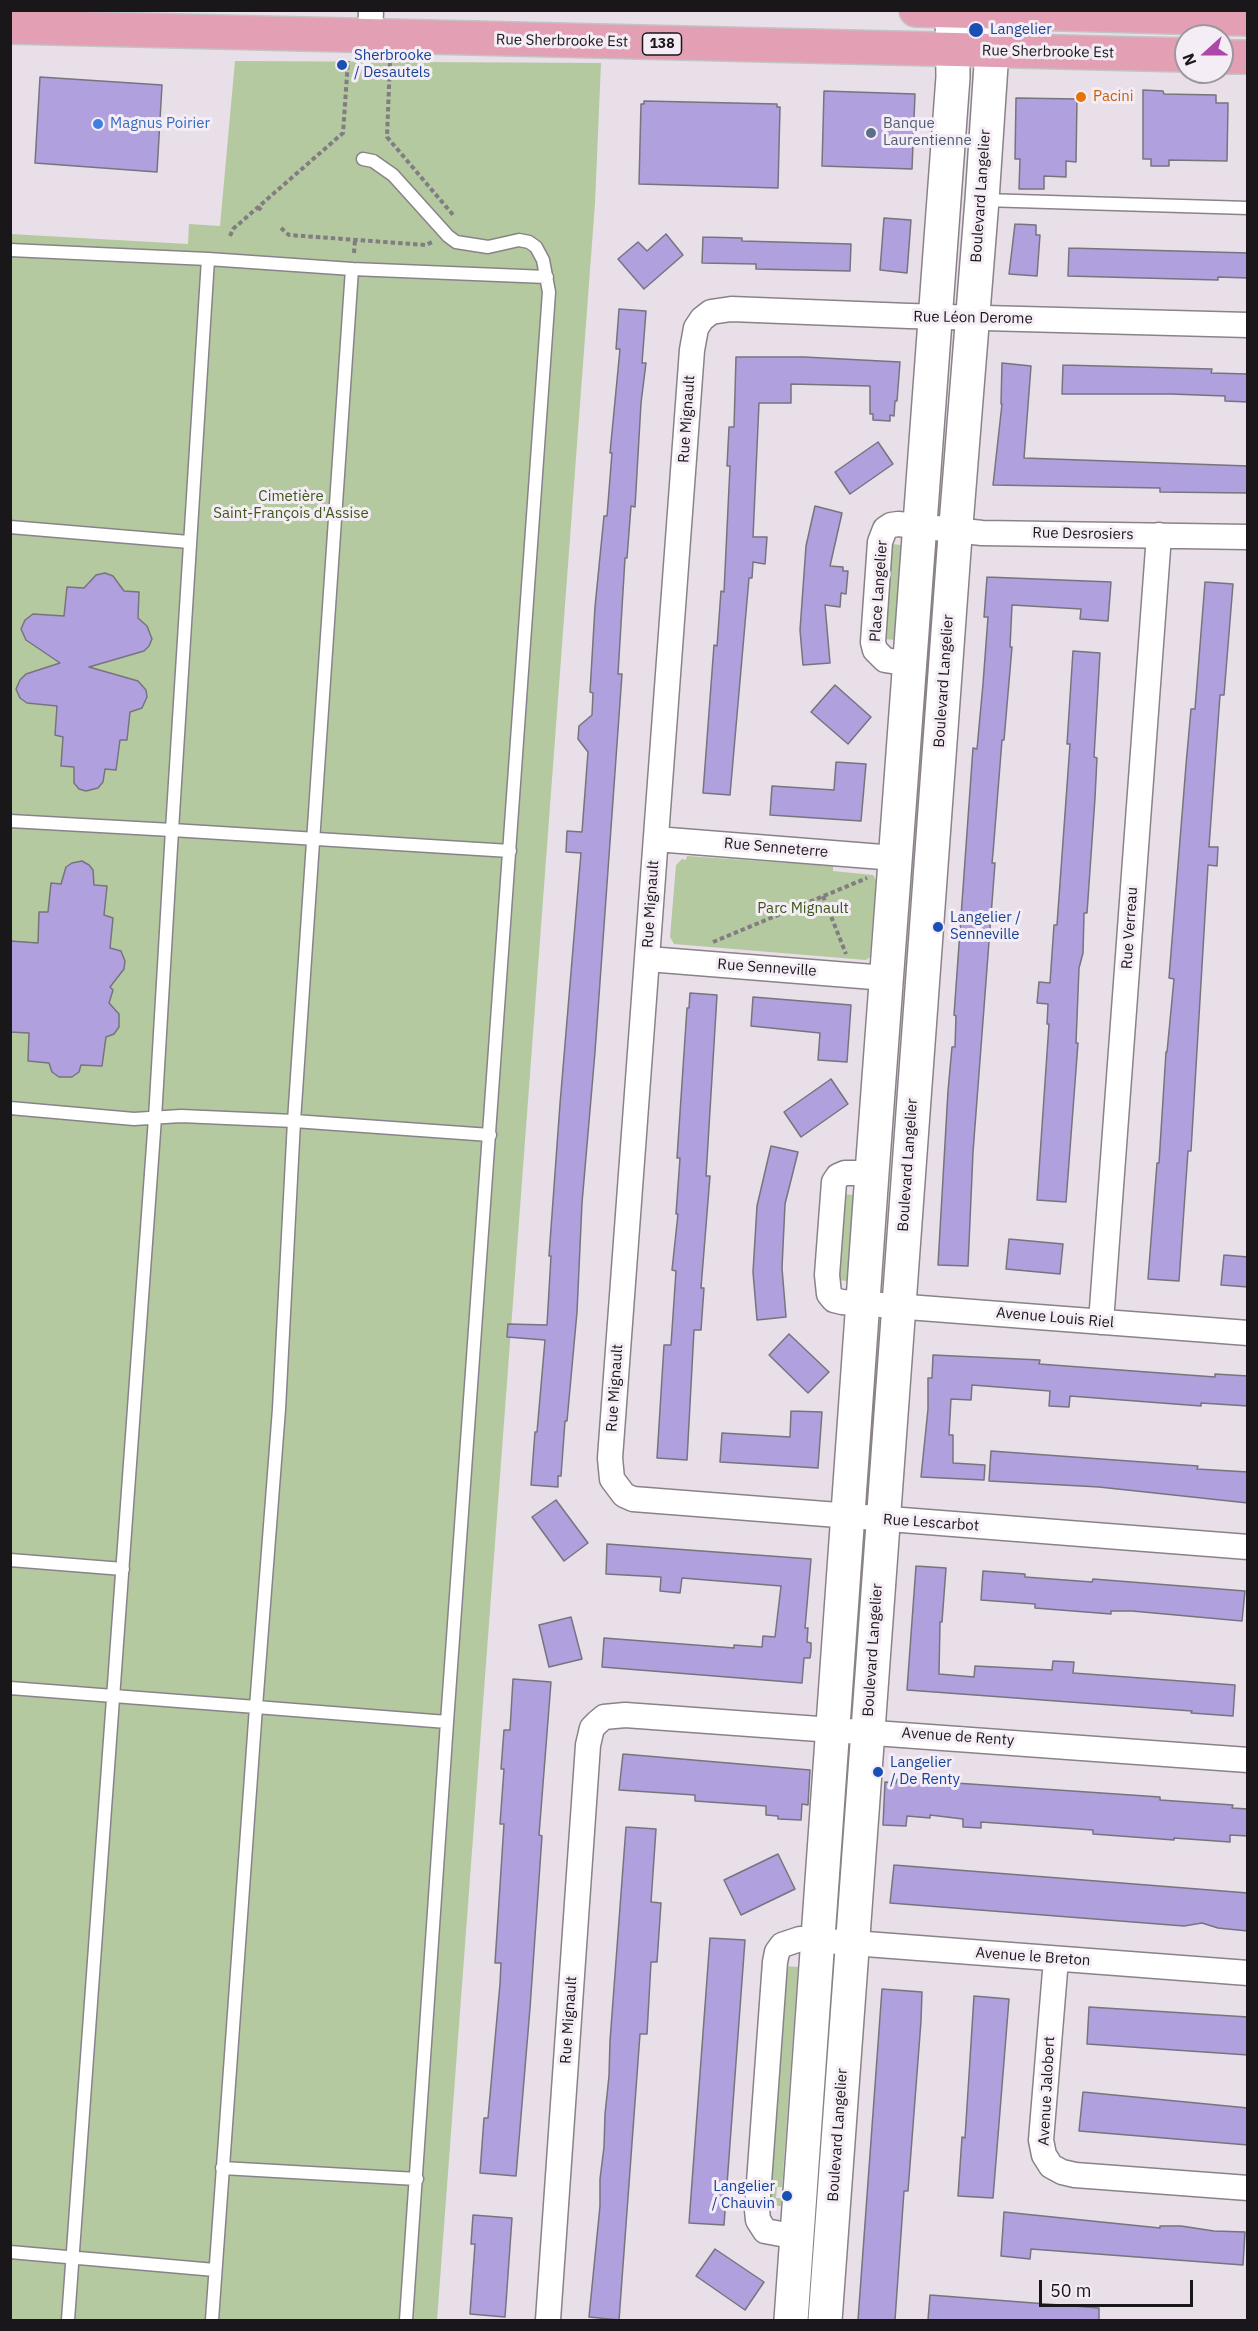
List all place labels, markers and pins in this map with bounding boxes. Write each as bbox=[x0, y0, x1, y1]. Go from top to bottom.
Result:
marker: Langelier bbox=[967, 21, 985, 39]
place label: Langelier bbox=[990, 21, 1052, 39]
place label: Sherbrooke / Desautels bbox=[354, 47, 432, 82]
marker: Sherbrooke / Desautels bbox=[335, 58, 349, 72]
place label: Pacini bbox=[1093, 88, 1134, 106]
marker: Pacini bbox=[1074, 90, 1088, 104]
place label: Magnus Poirier bbox=[110, 115, 210, 133]
place label: Banque Laurentienne bbox=[883, 115, 972, 150]
marker: Magnus Poirier bbox=[91, 117, 105, 131]
marker: Banque Laurentienne bbox=[864, 126, 878, 140]
place label: Langelier / Senneville bbox=[950, 909, 1021, 944]
marker: Langelier / Senneville bbox=[931, 920, 945, 934]
place label: Langelier / De Renty bbox=[890, 1754, 960, 1789]
marker: Langelier / De Renty bbox=[871, 1765, 885, 1779]
place label: Langelier / Chauvin bbox=[712, 2178, 775, 2213]
marker: Langelier / Chauvin bbox=[780, 2189, 794, 2203]

